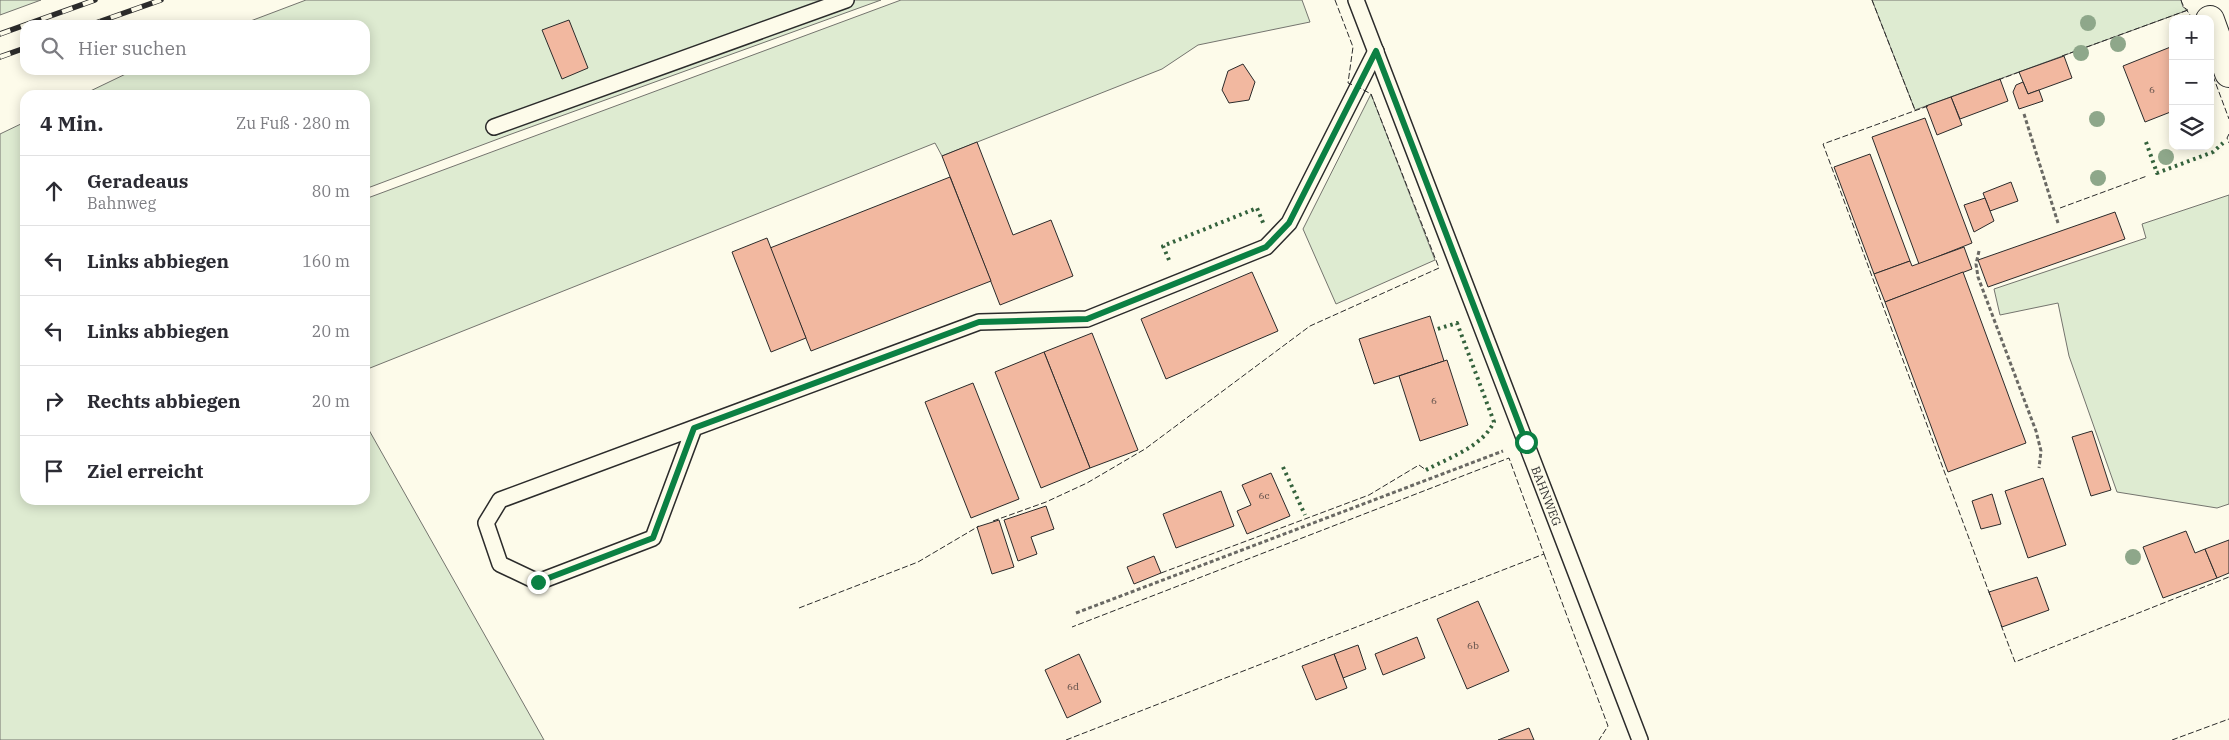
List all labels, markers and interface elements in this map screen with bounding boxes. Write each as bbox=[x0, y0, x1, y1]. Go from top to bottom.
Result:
map controls bbox=[2169, 15, 2214, 150]
button: + bbox=[2169, 15, 2214, 60]
search box bbox=[20, 20, 370, 75]
icon: search bbox=[38, 34, 66, 62]
text: Hier suchen bbox=[78, 36, 187, 60]
button: − bbox=[2169, 60, 2214, 105]
house number: 6 bbox=[2149, 83, 2155, 96]
button: layers bbox=[2169, 105, 2214, 150]
text: 4 Min. bbox=[40, 109, 103, 137]
text: Zu Fuß · 280 m bbox=[236, 113, 350, 133]
text: Geradeaus bbox=[87, 169, 188, 193]
icon: ahead bbox=[40, 177, 68, 205]
text: 80 m bbox=[312, 181, 350, 201]
text: Bahnweg bbox=[87, 193, 156, 213]
icon: left bbox=[40, 247, 68, 275]
text: Links abbiegen bbox=[87, 249, 229, 273]
text: 160 m bbox=[302, 251, 350, 271]
icon: left bbox=[40, 317, 68, 345]
text: Links abbiegen bbox=[87, 319, 229, 343]
text: 20 m bbox=[312, 321, 350, 341]
icon: right bbox=[40, 387, 68, 415]
text: Rechts abbiegen bbox=[87, 389, 241, 413]
text: 20 m bbox=[312, 391, 350, 411]
house number: 6 bbox=[1431, 394, 1437, 407]
route start bbox=[1515, 431, 1538, 454]
icon: arrive bbox=[40, 457, 68, 485]
text: Ziel erreicht bbox=[87, 459, 203, 483]
street label: BAHNWEG bbox=[1528, 464, 1565, 528]
house number: 6c bbox=[1258, 489, 1270, 502]
route end bbox=[527, 571, 550, 594]
house number: 6b bbox=[1467, 639, 1479, 652]
house number: 6d bbox=[1067, 680, 1079, 693]

